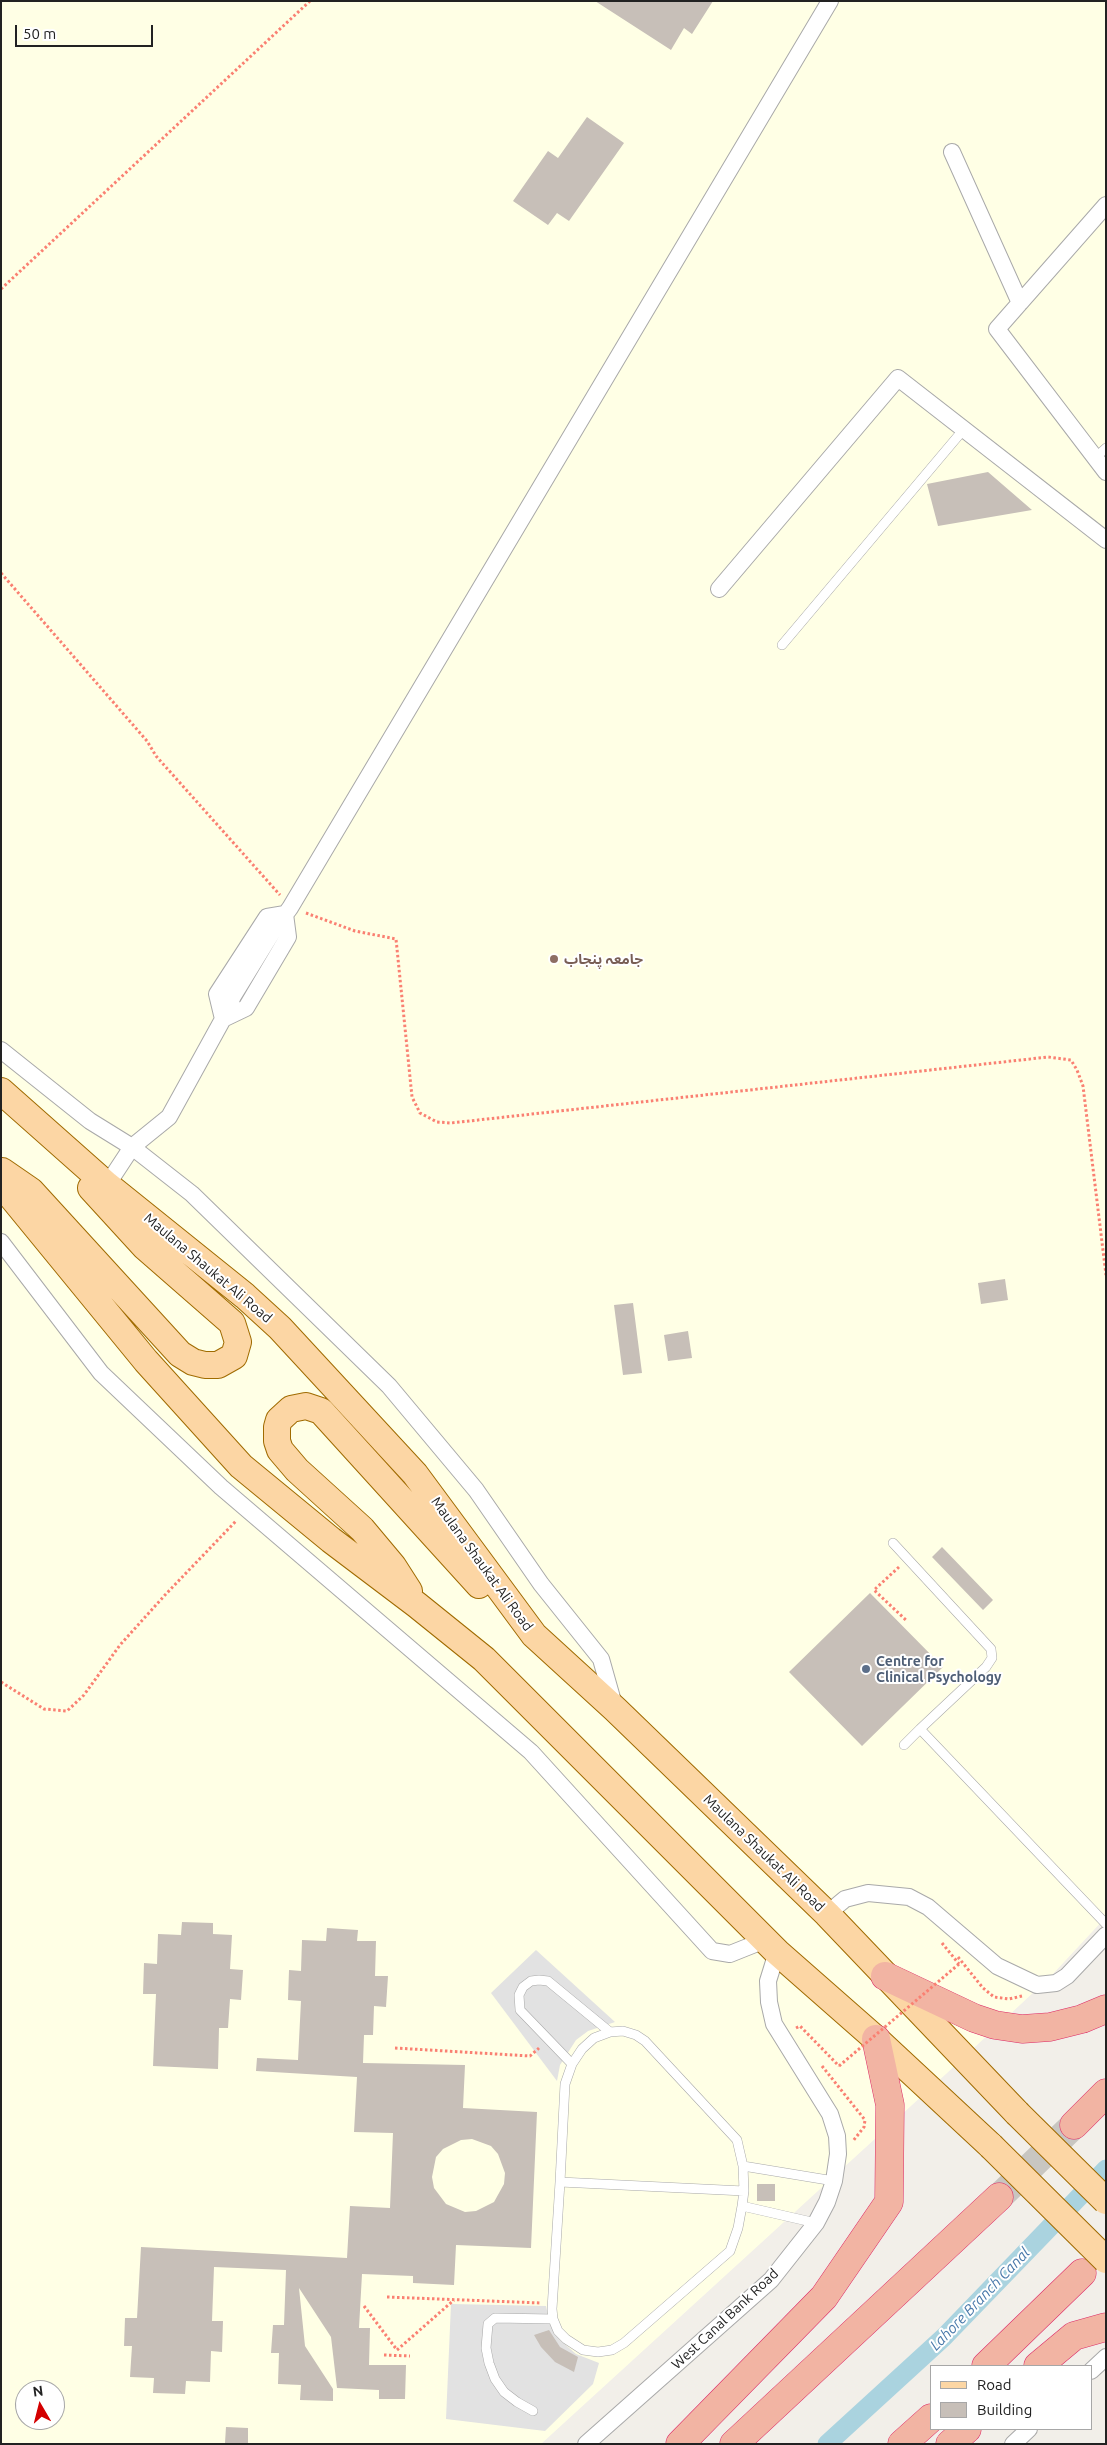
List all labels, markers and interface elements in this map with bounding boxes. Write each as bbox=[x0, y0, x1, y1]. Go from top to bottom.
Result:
scale bar bbox=[18, 15, 155, 47]
text: 50 m bbox=[23, 25, 56, 42]
place label: جامعہ پنجاب bbox=[564, 951, 643, 967]
marker: جامعہ پنجاب bbox=[548, 953, 560, 965]
street label: Maulana Shaukat Ali Road bbox=[141, 1210, 275, 1326]
street label: Maulana Shaukat Ali Road bbox=[428, 1494, 536, 1634]
place label: Centre for Clinical Psychology bbox=[876, 1653, 1001, 1685]
marker: Centre for Clinical Psychology bbox=[860, 1663, 872, 1675]
street label: Maulana Shaukat Ali Road bbox=[700, 1791, 828, 1915]
water label: Lahore Branch Canal bbox=[926, 2244, 1034, 2354]
street label: West Canal Bank Road bbox=[668, 2265, 782, 2373]
legend bbox=[930, 2365, 1092, 2430]
text: Road bbox=[977, 2376, 1012, 2393]
north arrow bbox=[15, 2380, 65, 2430]
text: N bbox=[32, 2382, 44, 2400]
text: Building bbox=[977, 2401, 1032, 2418]

